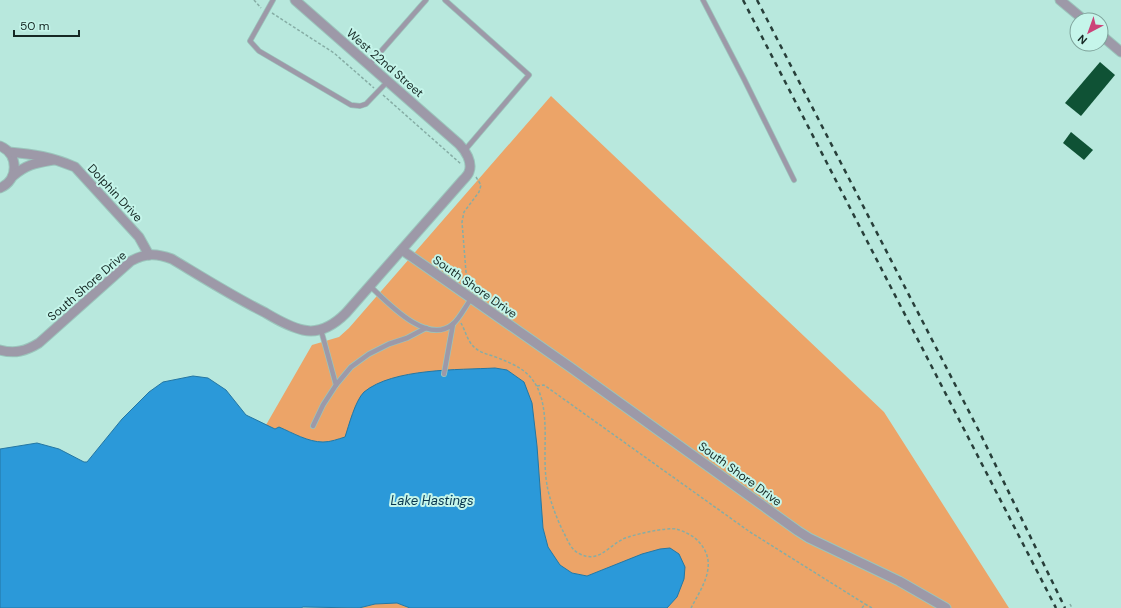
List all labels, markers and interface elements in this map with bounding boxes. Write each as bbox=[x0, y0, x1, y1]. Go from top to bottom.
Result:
scale bar bbox=[14, 12, 79, 38]
north arrow bbox=[1069, 12, 1109, 52]
text: 50 m bbox=[20, 18, 49, 34]
street label: West 22nd Street bbox=[343, 25, 427, 101]
text: N bbox=[1075, 32, 1090, 47]
street label: Dolphin Drive bbox=[84, 161, 146, 226]
street label: South Shore Drive bbox=[44, 247, 130, 325]
street label: South Shore Drive bbox=[430, 252, 520, 322]
street label: South Shore Drive bbox=[695, 438, 785, 510]
water label: Lake Hastings bbox=[390, 492, 474, 509]

